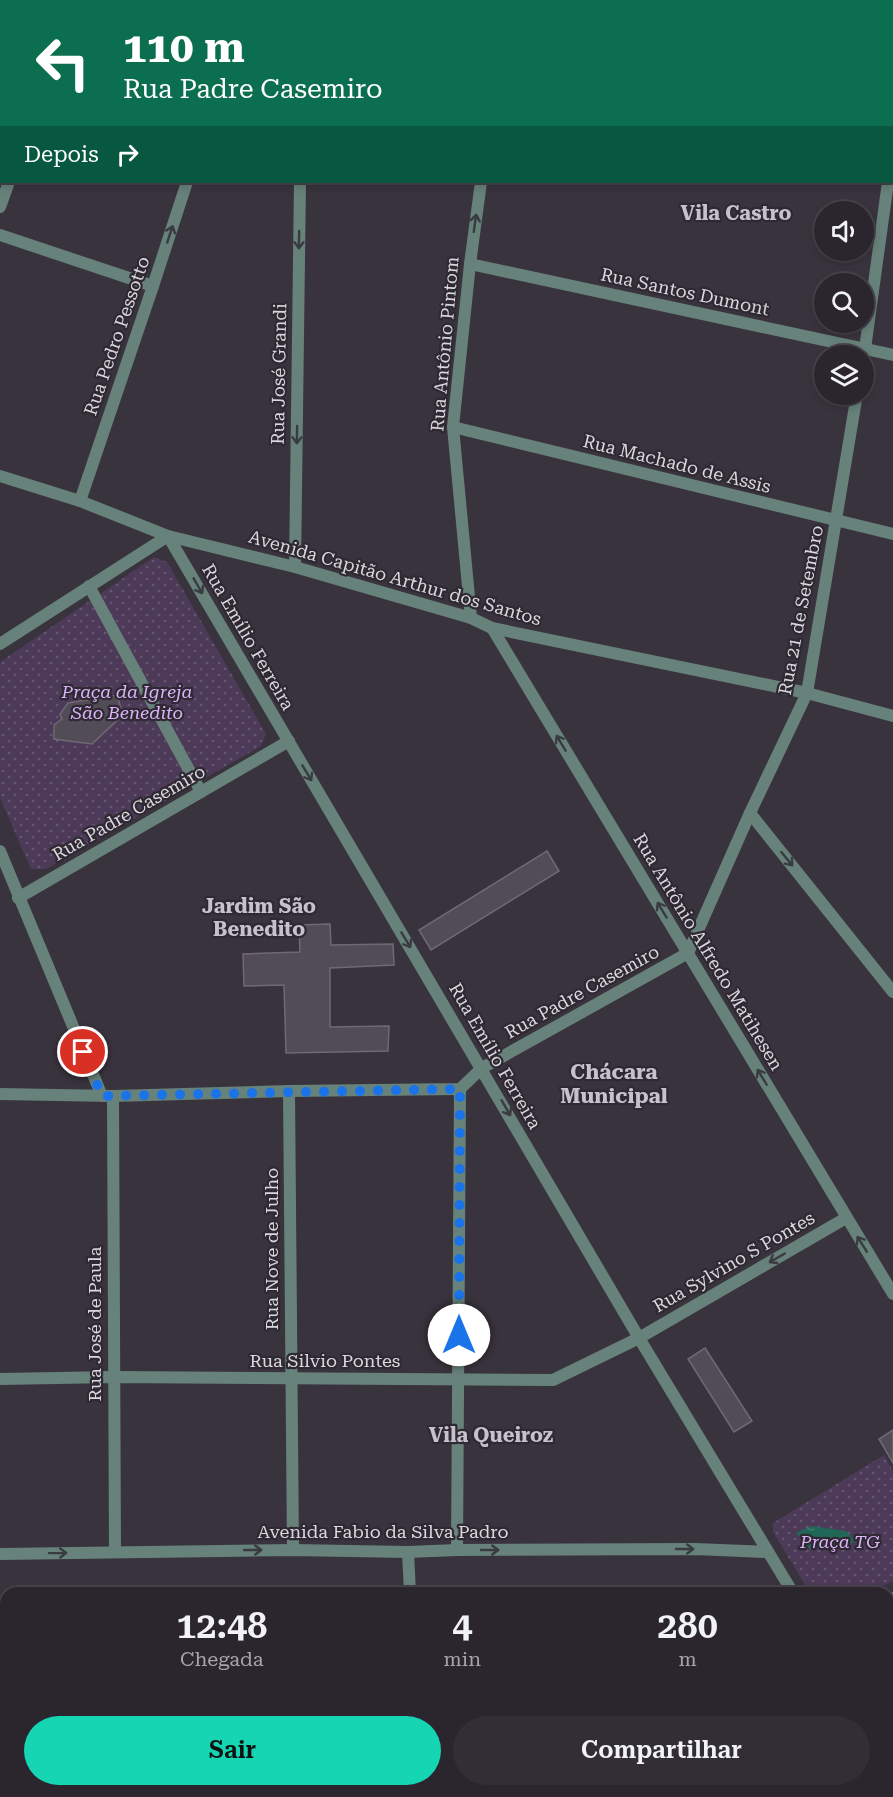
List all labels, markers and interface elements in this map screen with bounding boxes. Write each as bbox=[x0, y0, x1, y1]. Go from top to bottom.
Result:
text: 110 m bbox=[123, 23, 245, 72]
icon: left bbox=[24, 24, 102, 102]
text: Rua Padre Casemiro bbox=[123, 73, 382, 105]
icon: right bbox=[111, 138, 144, 171]
text: Depois bbox=[24, 142, 99, 167]
district label: Vila Castro bbox=[681, 201, 791, 225]
map controls bbox=[814, 201, 874, 405]
button: sound bbox=[814, 201, 874, 261]
one-way arrow bbox=[470, 213, 481, 233]
one-way arrow bbox=[165, 225, 176, 244]
one-way arrow bbox=[293, 229, 305, 249]
street label: Rua Pedro Pessotto bbox=[79, 254, 154, 418]
street label: Rua Antônio Pintom bbox=[426, 256, 463, 432]
street label: Rua Santos Dumont bbox=[599, 263, 772, 320]
button: search bbox=[814, 273, 874, 333]
street label: Rua José Grandi bbox=[267, 303, 290, 445]
button: layers bbox=[814, 345, 874, 405]
one-way arrow bbox=[291, 424, 302, 444]
street label: Rua Machado de Assis bbox=[581, 430, 773, 497]
street label: Rua 21 de Setembro bbox=[774, 523, 827, 696]
street label: Avenida Capitão Arthur dos Santos bbox=[246, 526, 544, 629]
street label: Rua Emílio Ferreira bbox=[198, 560, 299, 714]
one-way arrow bbox=[192, 577, 204, 594]
park label: Praça da Igreja São Benedito bbox=[61, 681, 193, 723]
one-way arrow bbox=[555, 735, 567, 752]
street label: Rua Padre Casemiro bbox=[49, 760, 209, 865]
one-way arrow bbox=[302, 763, 313, 781]
street label: Rua Antônio Alfredo Matihesen bbox=[629, 830, 788, 1074]
one-way arrow bbox=[780, 851, 793, 867]
district label: Jardim São Benedito bbox=[202, 894, 316, 941]
one-way arrow bbox=[655, 902, 667, 919]
one-way arrow bbox=[401, 931, 413, 948]
street label: Rua Padre Casemiro bbox=[501, 940, 662, 1043]
street label: Rua Emílio Ferreira bbox=[445, 979, 546, 1133]
pin bbox=[57, 1026, 108, 1077]
icon: arrive bbox=[66, 1035, 99, 1068]
district label: Chácara Municipal bbox=[560, 1060, 668, 1108]
one-way arrow bbox=[756, 1069, 768, 1086]
one-way arrow bbox=[500, 1099, 512, 1116]
street label: Rua Nove de Julho bbox=[261, 1168, 282, 1330]
street label: Rua Sylvino S Pontes bbox=[649, 1207, 818, 1316]
one-way arrow bbox=[856, 1236, 868, 1253]
street label: Rua José de Paula bbox=[84, 1246, 105, 1401]
one-way arrow bbox=[769, 1252, 786, 1264]
position arrow bbox=[427, 1303, 491, 1367]
street label: Rua Silvio Pontes bbox=[250, 1350, 400, 1371]
district label: Vila Queiroz bbox=[429, 1423, 553, 1447]
street label: Avenida Fabio da Silva Padro bbox=[257, 1521, 509, 1542]
park label: Praça TG bbox=[799, 1531, 880, 1552]
one-way arrow bbox=[675, 1543, 695, 1555]
one-way arrow bbox=[243, 1544, 263, 1556]
one-way arrow bbox=[480, 1544, 500, 1556]
one-way arrow bbox=[48, 1547, 68, 1558]
text: 12:48 bbox=[176, 1605, 267, 1647]
text: 4 bbox=[452, 1605, 472, 1647]
text: 280 bbox=[657, 1605, 718, 1647]
text: Chegada bbox=[180, 1647, 264, 1671]
text: min bbox=[444, 1647, 481, 1671]
text: m bbox=[678, 1647, 697, 1671]
button: Sair bbox=[24, 1716, 441, 1785]
button: Compartilhar bbox=[453, 1716, 870, 1785]

